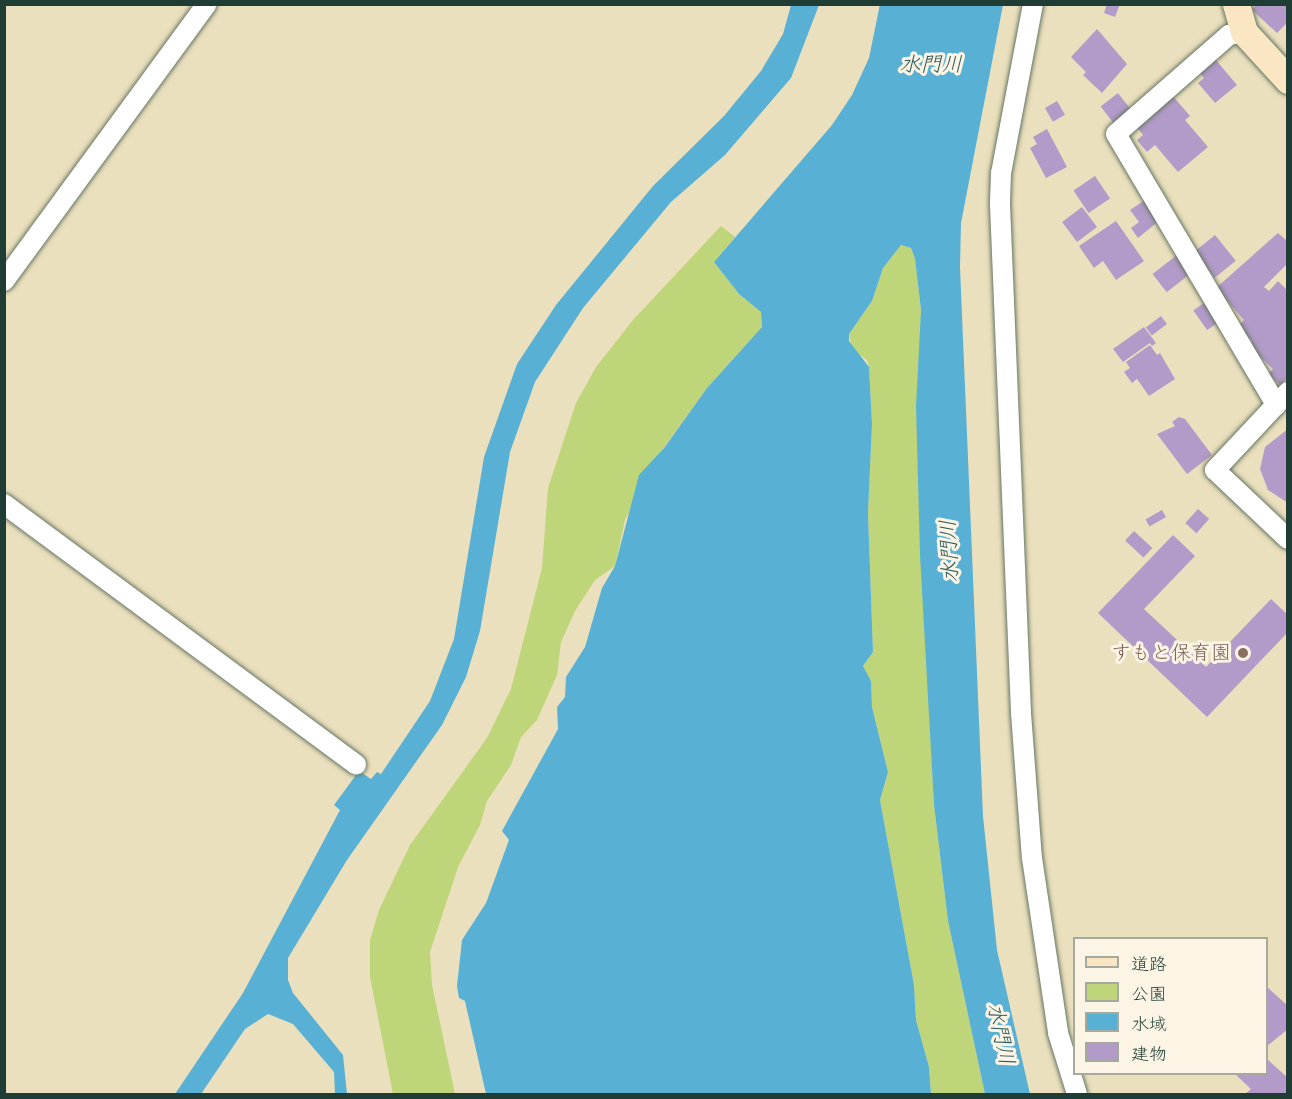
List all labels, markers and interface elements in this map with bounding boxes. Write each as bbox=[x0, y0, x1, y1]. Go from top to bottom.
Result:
water label: 水門川 bbox=[900, 52, 962, 78]
water label: 水門川 bbox=[936, 519, 964, 583]
place label: すもと保育園 bbox=[1111, 641, 1231, 665]
marker: すもと保育園 bbox=[1236, 646, 1250, 660]
legend bbox=[1073, 937, 1268, 1075]
text: 道路 bbox=[1131, 954, 1167, 975]
text: 公園 bbox=[1131, 984, 1167, 1005]
water label: 水門川 bbox=[981, 1001, 1019, 1067]
text: 水域 bbox=[1131, 1014, 1167, 1035]
text: 建物 bbox=[1131, 1044, 1167, 1065]

